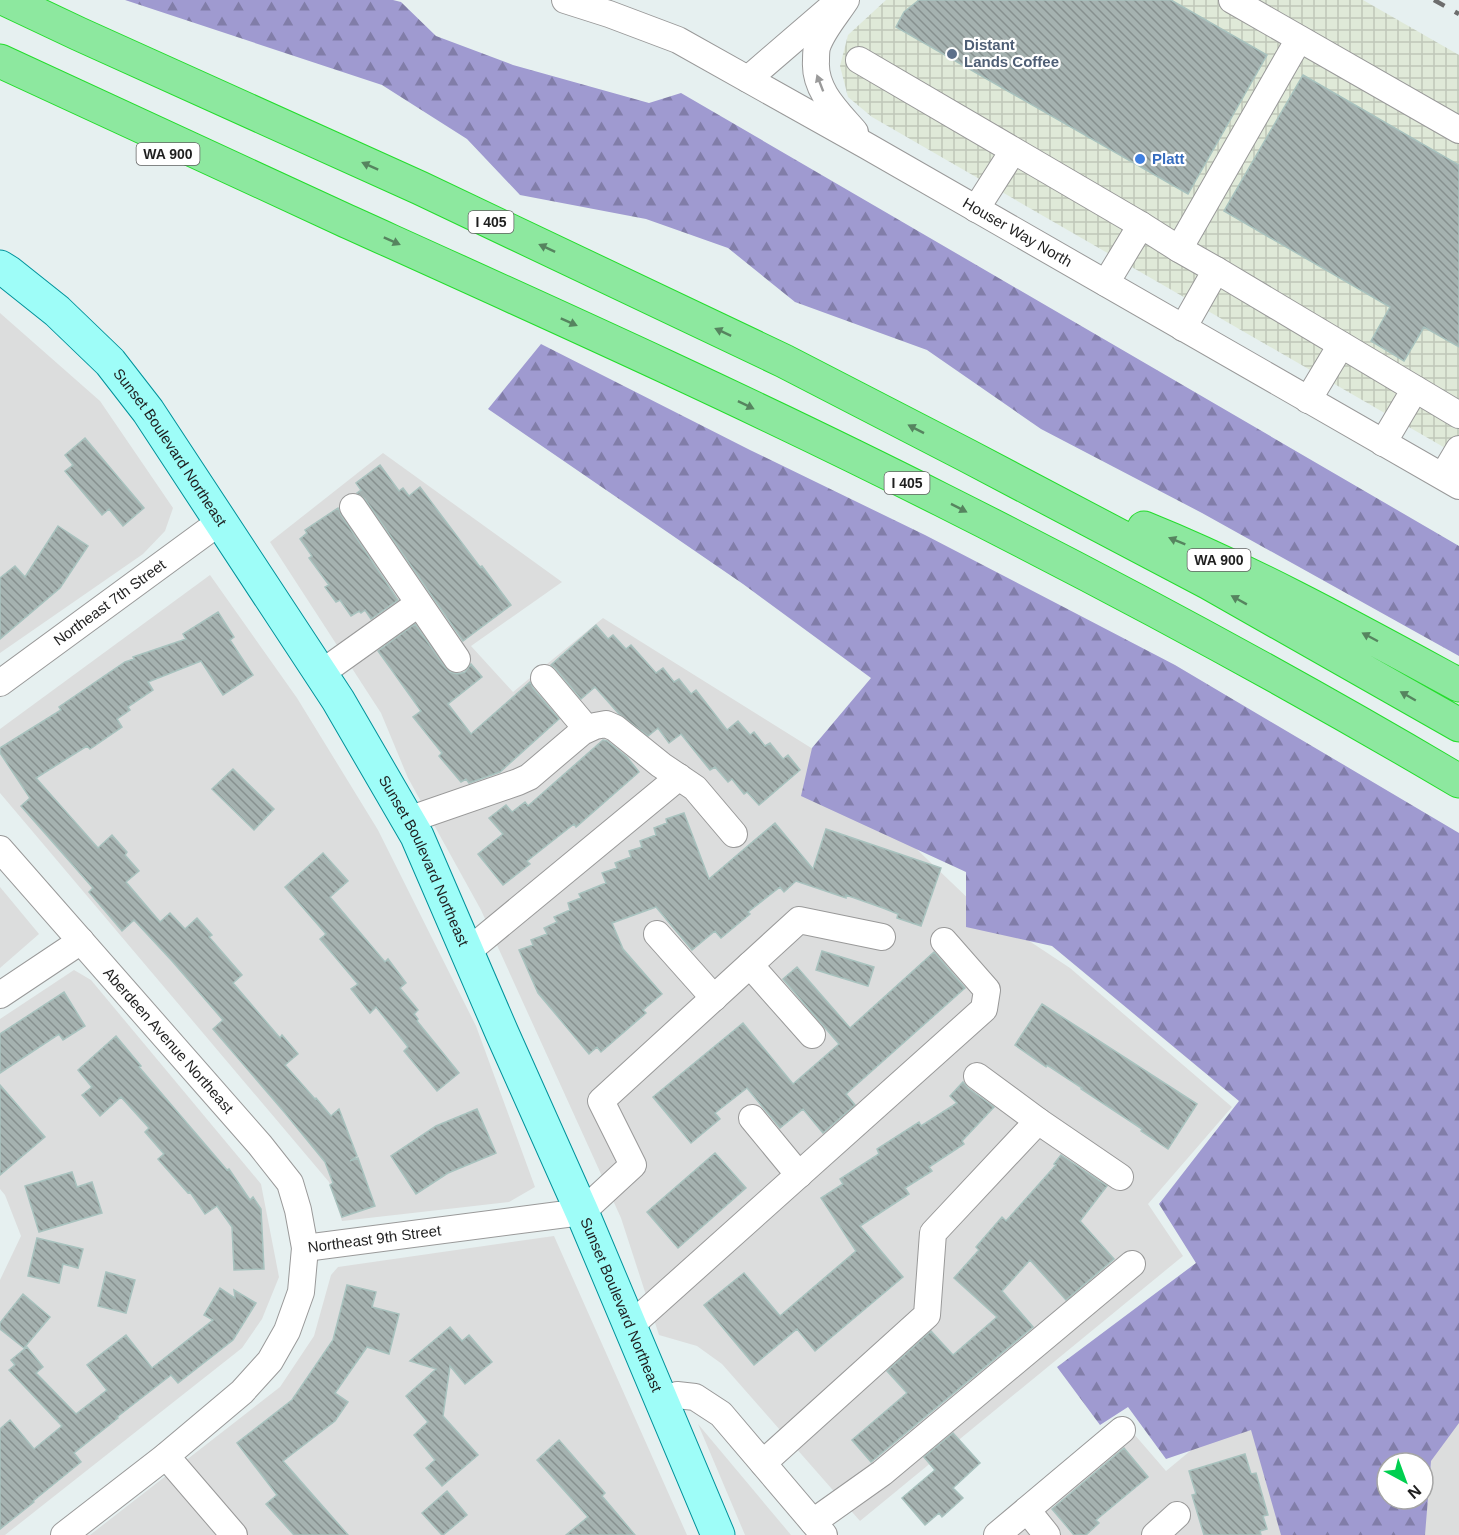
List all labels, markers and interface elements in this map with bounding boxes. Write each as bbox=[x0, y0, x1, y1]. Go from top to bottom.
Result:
place label: Distant Lands Coffee bbox=[964, 36, 1059, 70]
marker: Distant Lands Coffee bbox=[945, 47, 959, 61]
one-way arrow bbox=[814, 73, 824, 91]
road number: WA 900 bbox=[136, 143, 200, 165]
place label: Platt bbox=[1152, 150, 1185, 167]
marker: Platt bbox=[1133, 152, 1147, 166]
one-way arrow bbox=[362, 161, 379, 170]
street label: Houser Way North bbox=[960, 194, 1075, 270]
road number: I 405 bbox=[468, 211, 514, 233]
one-way arrow bbox=[383, 237, 400, 246]
one-way arrow bbox=[539, 244, 556, 253]
one-way arrow bbox=[561, 317, 578, 326]
one-way arrow bbox=[715, 328, 732, 337]
street label: Sunset Boulevard Northeast bbox=[110, 365, 231, 530]
one-way arrow bbox=[737, 400, 754, 409]
one-way arrow bbox=[908, 424, 925, 434]
road number: I 405 bbox=[884, 472, 930, 494]
one-way arrow bbox=[950, 503, 968, 513]
one-way arrow bbox=[1168, 536, 1186, 545]
road number: WA 900 bbox=[1188, 549, 1250, 571]
street label: Northeast 7th Street bbox=[50, 555, 169, 649]
one-way arrow bbox=[1230, 595, 1247, 605]
one-way arrow bbox=[1362, 632, 1379, 642]
one-way arrow bbox=[1399, 691, 1416, 701]
street label: Sunset Boulevard Northeast bbox=[376, 772, 473, 949]
street label: Aberdeen Avenue Northeast bbox=[100, 964, 238, 1117]
street label: Sunset Boulevard Northeast bbox=[577, 1215, 666, 1395]
street label: Northeast 9th Street bbox=[307, 1221, 443, 1256]
north arrow bbox=[1375, 1451, 1435, 1511]
text: N bbox=[1405, 1482, 1424, 1502]

